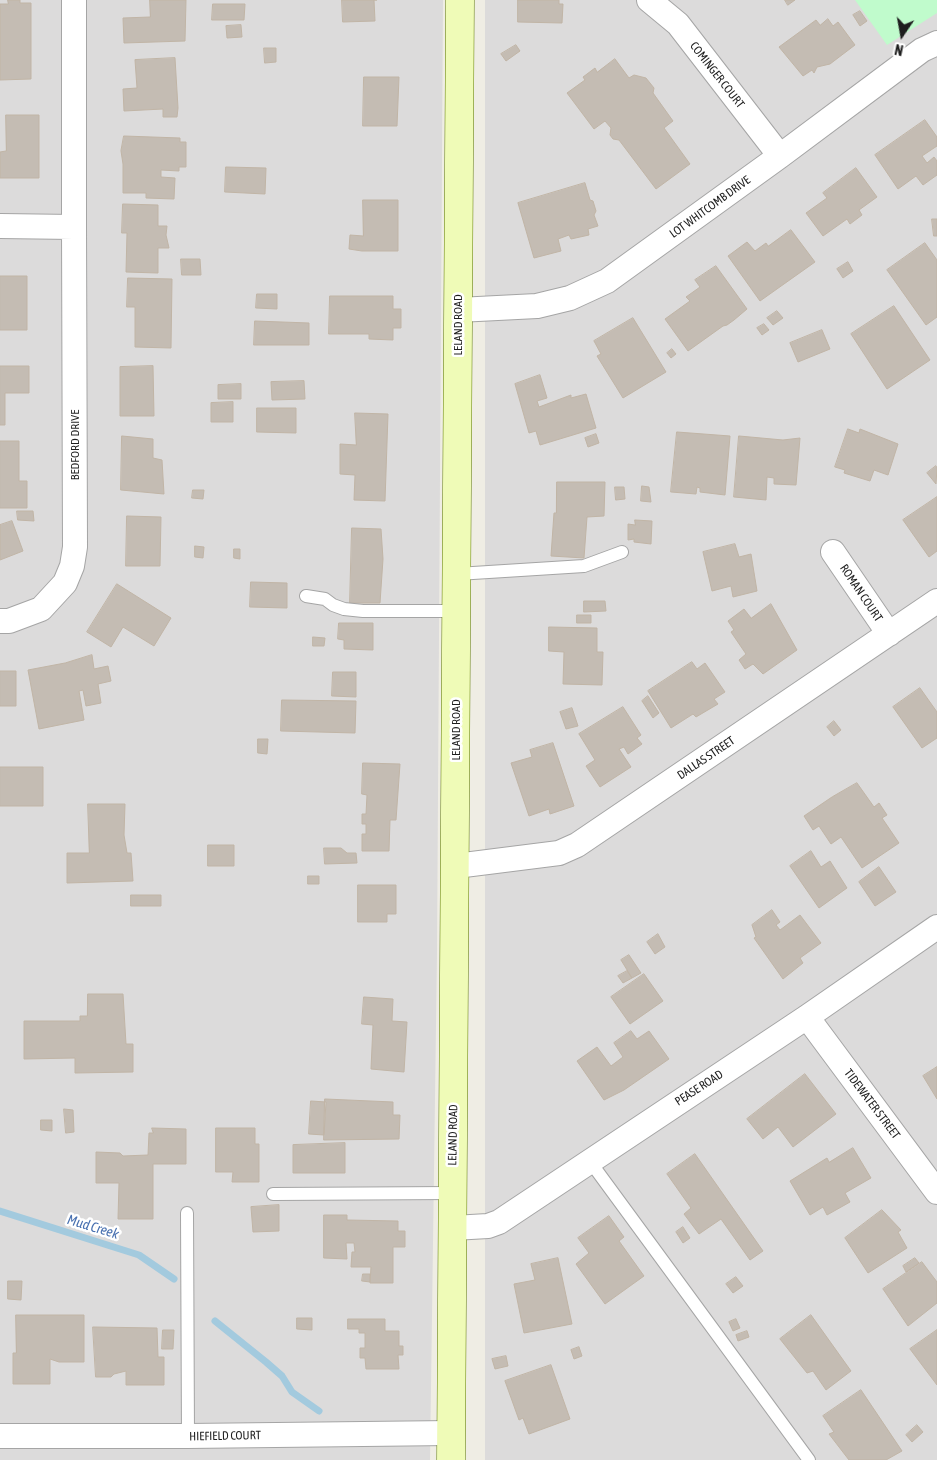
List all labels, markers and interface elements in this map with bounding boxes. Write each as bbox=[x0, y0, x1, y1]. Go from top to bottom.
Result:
north arrow bbox=[877, 10, 927, 60]
street label: COMINGER COURT bbox=[687, 39, 747, 111]
text: N bbox=[893, 41, 905, 58]
street label: LOT WHITCOMB DRIVE bbox=[667, 173, 753, 241]
street label: LELAND ROAD bbox=[451, 294, 465, 356]
street label: BEDFORD DRIVE bbox=[68, 410, 82, 480]
street label: ROMAN COURT bbox=[837, 562, 885, 624]
street label: LELAND ROAD bbox=[449, 699, 463, 761]
street label: DALLAS STREET bbox=[675, 734, 737, 782]
street label: TIDEWATER STREET bbox=[841, 1066, 903, 1142]
street label: PEASE ROAD bbox=[672, 1067, 726, 1109]
street label: LELAND ROAD bbox=[445, 1104, 461, 1166]
water label: Mud Creek bbox=[65, 1211, 121, 1243]
street label: HIEFIELD COURT bbox=[189, 1428, 261, 1444]

